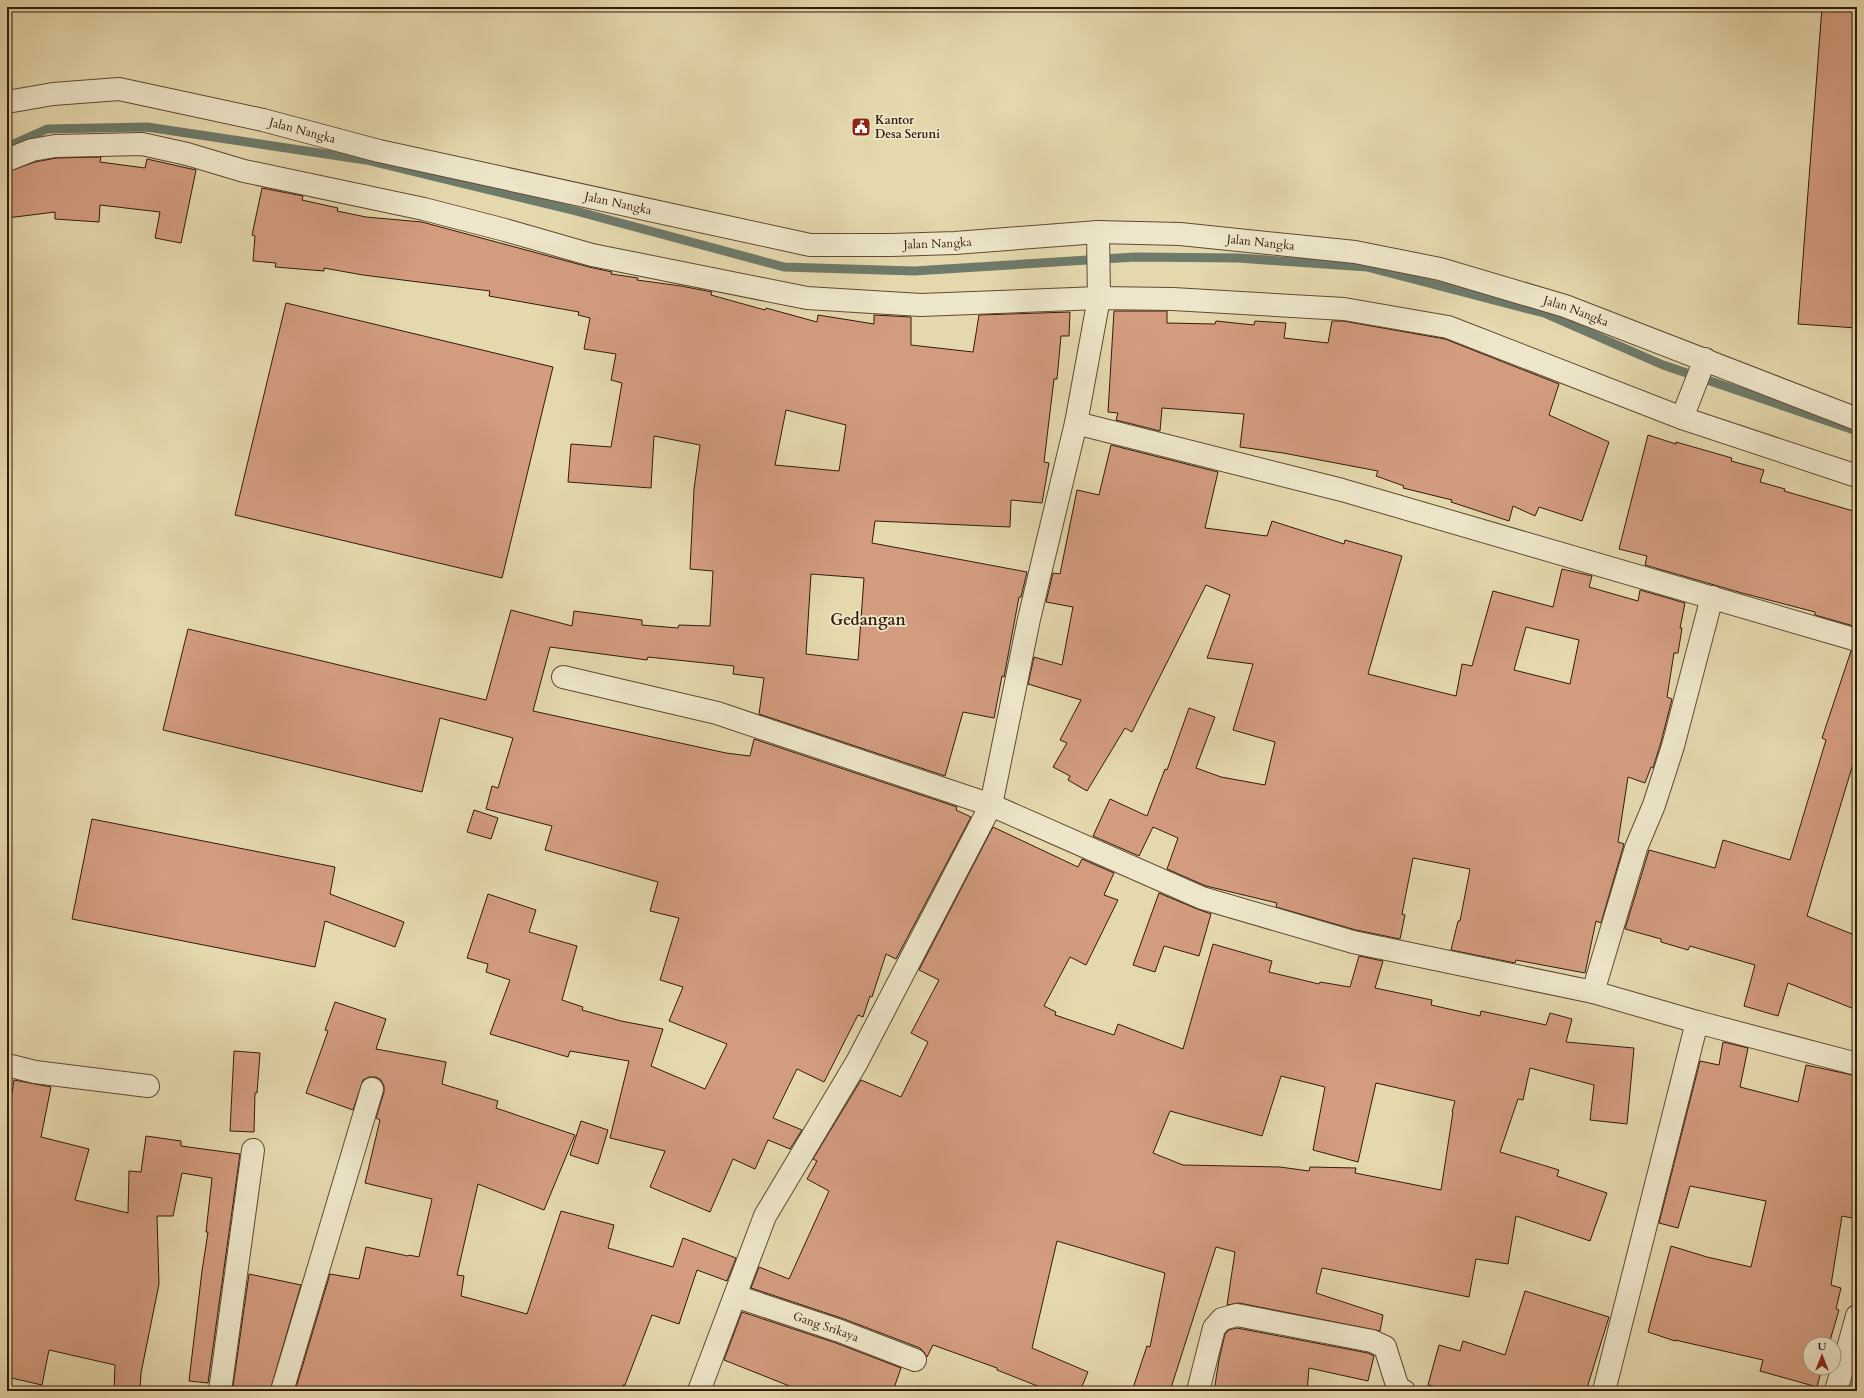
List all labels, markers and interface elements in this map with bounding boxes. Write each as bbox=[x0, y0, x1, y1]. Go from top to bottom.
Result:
place label: Kantor Desa Seruni bbox=[875, 112, 940, 142]
street label: Jalan Nangka bbox=[266, 113, 338, 147]
public building icon: Kantor Desa Seruni bbox=[850, 116, 872, 138]
street label: Jalan Nangka bbox=[581, 188, 654, 218]
street label: Jalan Nangka bbox=[1224, 231, 1296, 254]
street label: Jalan Nangka bbox=[901, 234, 973, 253]
street label: Jalan Nangka bbox=[1540, 292, 1612, 330]
district label: Gedangan bbox=[830, 609, 906, 631]
street label: Gang Srikaya bbox=[791, 1308, 862, 1346]
north arrow bbox=[1802, 1336, 1842, 1376]
text: U bbox=[1818, 1339, 1827, 1354]

